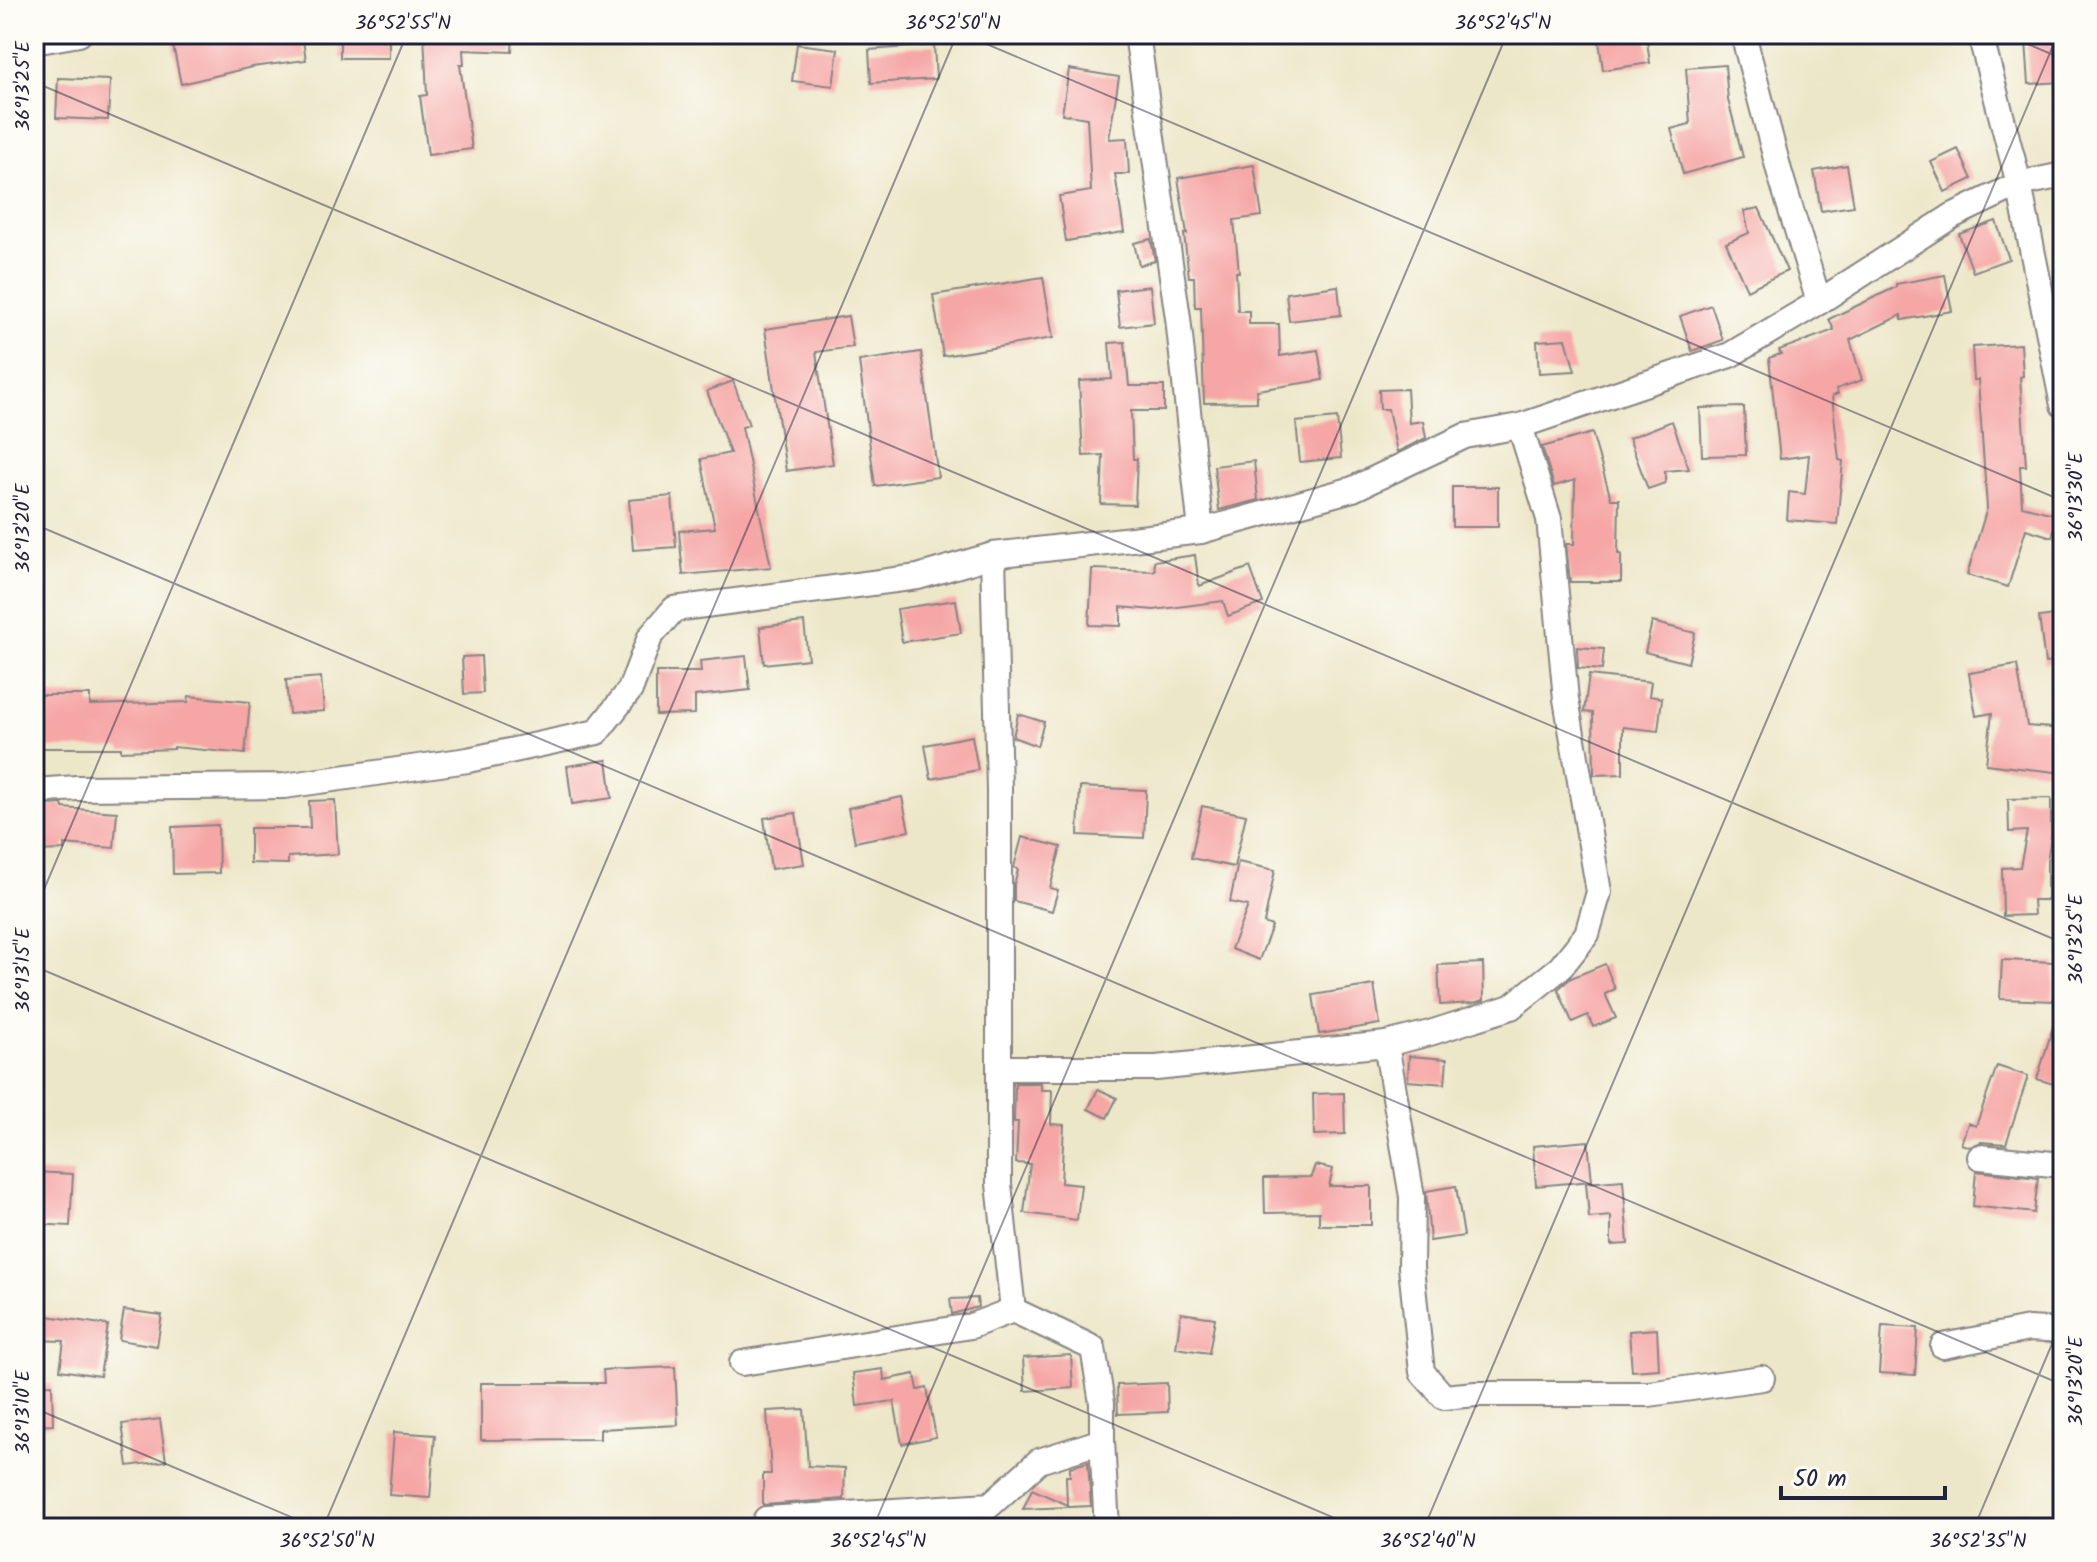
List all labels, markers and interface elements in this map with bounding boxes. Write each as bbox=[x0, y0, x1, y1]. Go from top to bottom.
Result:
text: 36°52'55"N bbox=[355, 8, 451, 40]
text: 36°52'50"N bbox=[905, 8, 1001, 40]
text: 36°52'45"N bbox=[1455, 8, 1551, 40]
text: 36°13'25"E bbox=[8, 39, 40, 131]
text: 36°13'30"E bbox=[2061, 451, 2093, 542]
text: 36°13'20"E bbox=[8, 482, 40, 573]
text: 36°13'25"E bbox=[2061, 892, 2093, 984]
text: 36°13'15"E bbox=[8, 926, 40, 1013]
text: 36°13'20"E bbox=[2061, 1335, 2093, 1426]
text: 36°13'10"E bbox=[8, 1368, 40, 1454]
scale bar bbox=[1781, 1450, 1945, 1500]
text: 50 m bbox=[1793, 1460, 1847, 1499]
text: 36°52'50"N bbox=[279, 1526, 375, 1558]
text: 36°52'45"N bbox=[830, 1526, 926, 1558]
text: 36°52'40"N bbox=[1380, 1526, 1476, 1558]
text: 36°52'35"N bbox=[1930, 1526, 2026, 1558]

